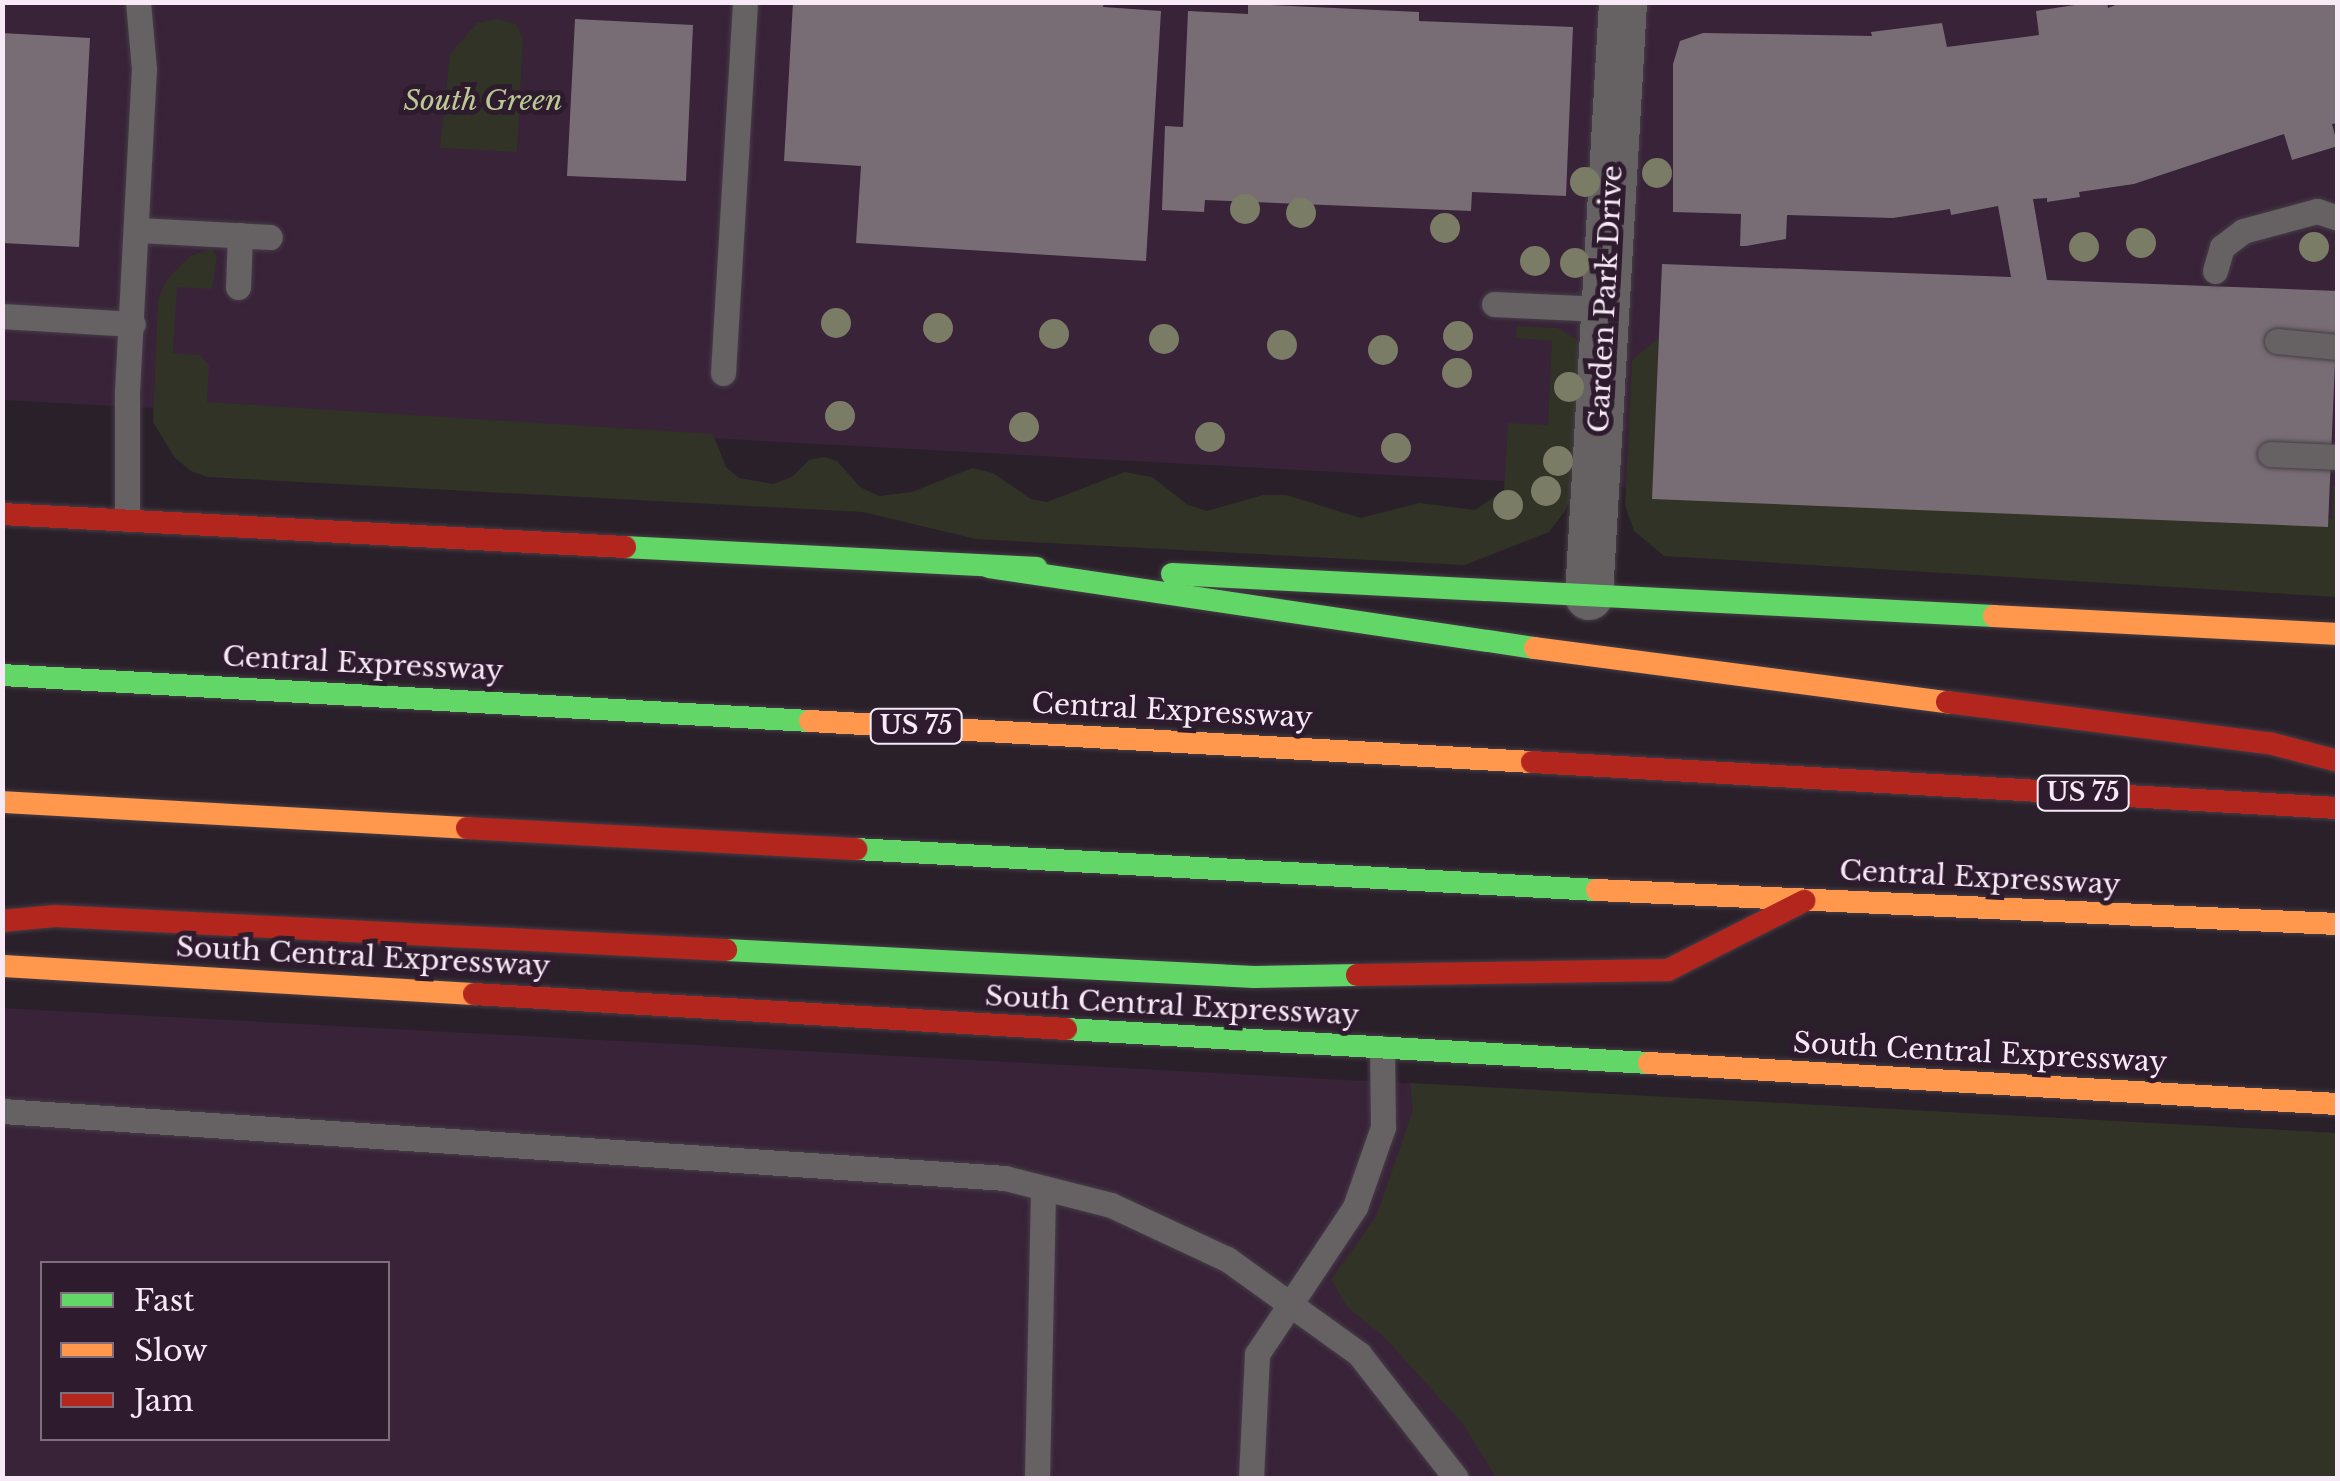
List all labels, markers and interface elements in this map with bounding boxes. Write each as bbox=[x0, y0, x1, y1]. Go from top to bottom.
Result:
park label: South Green bbox=[403, 84, 563, 118]
street label: Garden Park Drive bbox=[1582, 164, 1630, 434]
street label: Central Expressway bbox=[222, 640, 504, 688]
street label: Central Expressway bbox=[1031, 687, 1313, 735]
road number: US 75 bbox=[868, 706, 964, 746]
road number: US 75 bbox=[2036, 773, 2130, 813]
street label: Central Expressway bbox=[1839, 854, 2121, 902]
street label: South Central Expressway bbox=[175, 930, 551, 984]
street label: South Central Expressway bbox=[984, 979, 1360, 1033]
street label: South Central Expressway bbox=[1792, 1026, 2168, 1080]
legend bbox=[40, 1261, 390, 1441]
text: Fast bbox=[134, 1282, 195, 1319]
text: Slow bbox=[134, 1332, 208, 1369]
text: Jam bbox=[134, 1382, 194, 1419]

